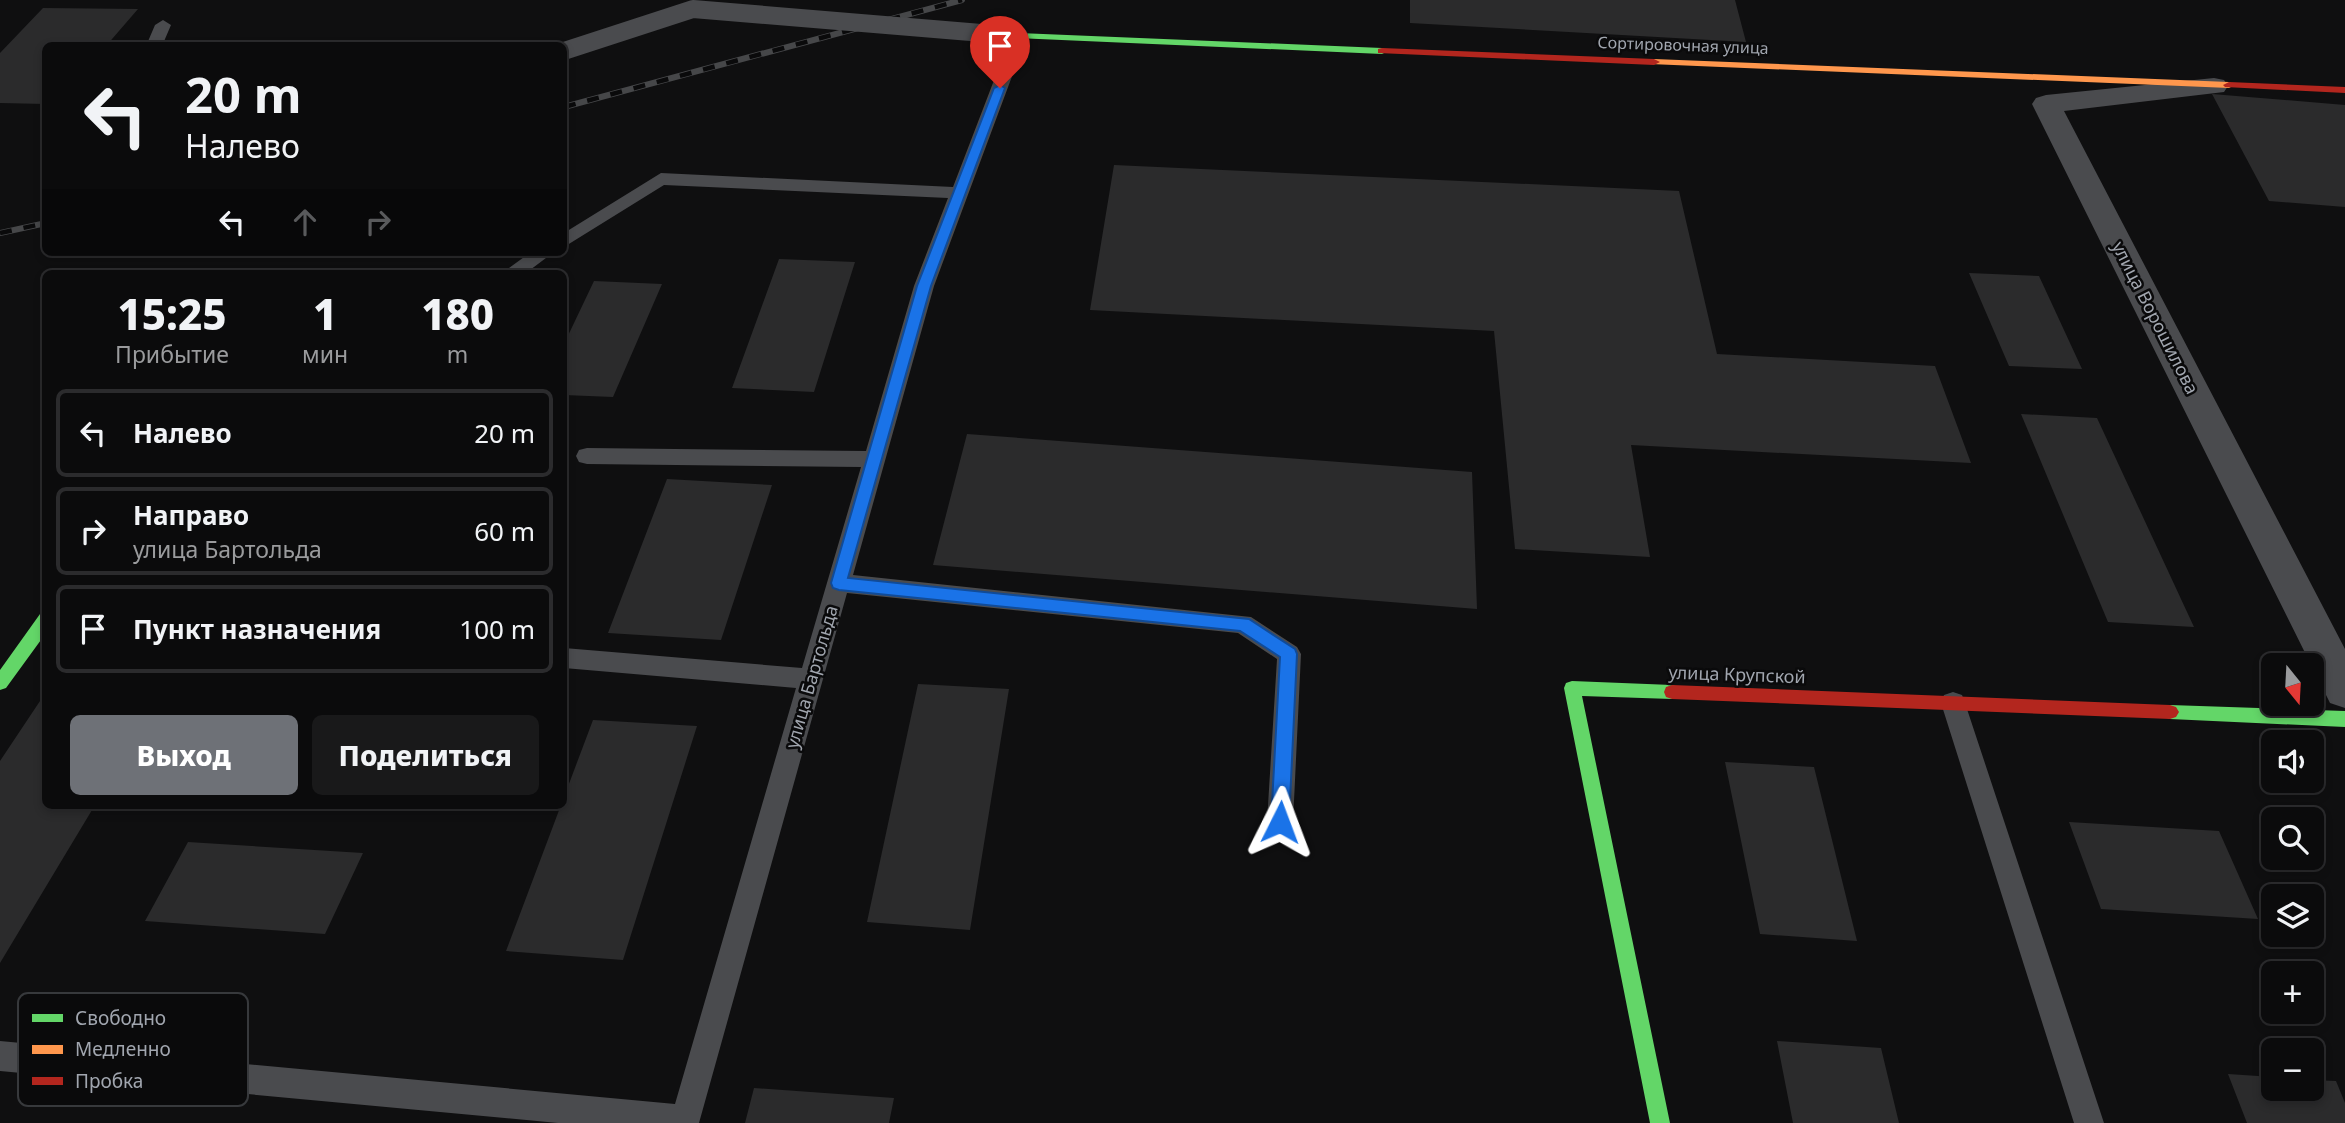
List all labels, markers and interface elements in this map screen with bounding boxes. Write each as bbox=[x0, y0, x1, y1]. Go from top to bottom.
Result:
pin bbox=[970, 16, 1030, 88]
icon: arrive bbox=[981, 27, 1019, 65]
street label: Сортировочная улица bbox=[1597, 31, 1769, 59]
text: 20 m bbox=[185, 61, 302, 127]
icon: left bbox=[70, 70, 161, 161]
text: Налево bbox=[185, 124, 300, 167]
icon: left bbox=[213, 203, 251, 241]
icon: ahead bbox=[286, 203, 324, 241]
icon: right bbox=[359, 203, 397, 241]
street label: улица Ворошилова bbox=[2107, 237, 2205, 398]
text: 15:25 bbox=[117, 285, 227, 342]
text: 1 bbox=[313, 285, 337, 342]
text: 180 bbox=[421, 285, 494, 342]
text: Прибытие bbox=[115, 338, 229, 370]
text: мин bbox=[302, 338, 348, 370]
text: m bbox=[447, 338, 468, 370]
icon: left bbox=[74, 414, 112, 452]
text: Налево bbox=[133, 415, 232, 451]
text: 20 m bbox=[474, 415, 535, 451]
text: Направо bbox=[133, 497, 249, 533]
icon: right bbox=[74, 512, 112, 550]
text: 60 m bbox=[474, 513, 535, 549]
text: улица Бартольда bbox=[133, 533, 322, 565]
street label: улица Бартольда bbox=[779, 602, 843, 751]
icon: arrive bbox=[74, 610, 112, 648]
text: Пункт назначения bbox=[133, 611, 381, 647]
text: 100 m bbox=[459, 611, 535, 647]
north arrow bbox=[2261, 653, 2324, 716]
map controls bbox=[2261, 653, 2324, 1101]
street label: улица Крупской bbox=[1668, 660, 1806, 688]
button: Выход bbox=[70, 715, 298, 795]
button: Поделиться bbox=[312, 715, 539, 795]
button: sound bbox=[2261, 730, 2324, 793]
position arrow bbox=[1243, 785, 1317, 859]
button: search bbox=[2261, 807, 2324, 870]
button: layers bbox=[2261, 884, 2324, 947]
button: + bbox=[2261, 961, 2324, 1024]
legend bbox=[18, 993, 248, 1106]
text: Свободно bbox=[75, 1005, 166, 1031]
text: Медленно bbox=[75, 1036, 171, 1062]
button: − bbox=[2261, 1038, 2324, 1101]
text: Пробка bbox=[75, 1068, 143, 1094]

